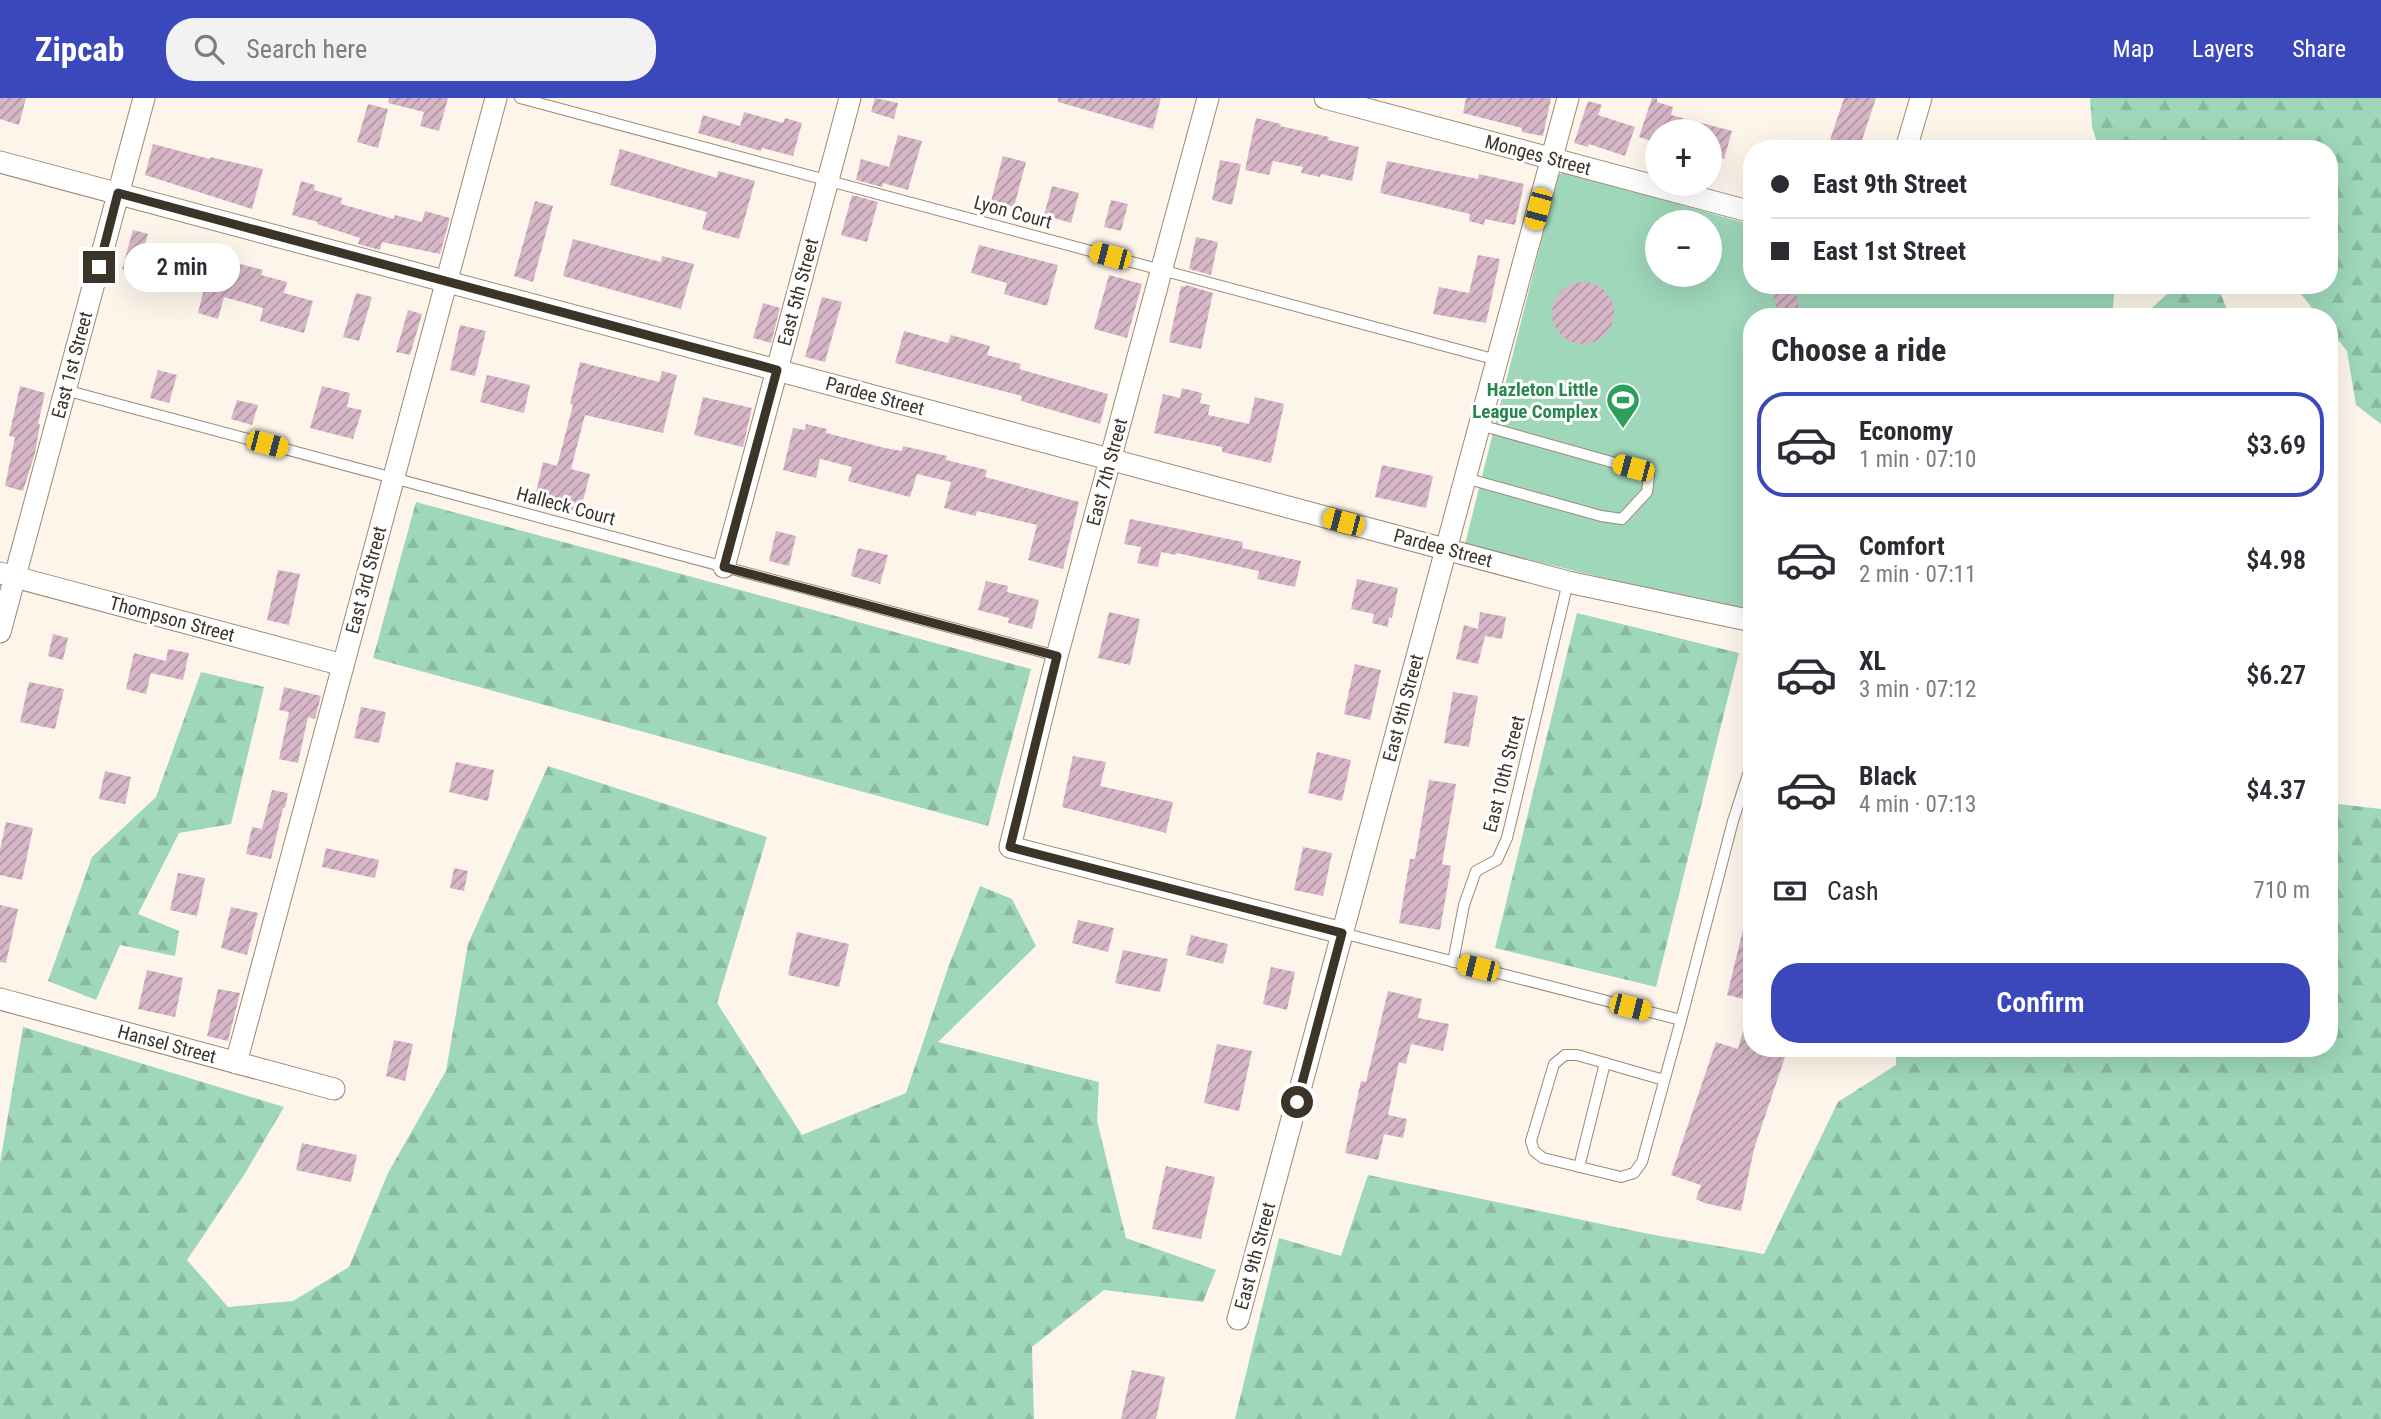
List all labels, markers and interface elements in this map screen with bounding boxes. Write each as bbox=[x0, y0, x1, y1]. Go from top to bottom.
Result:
search box bbox=[166, 18, 656, 81]
text: Zipcab bbox=[35, 30, 124, 69]
icon: search bbox=[190, 30, 228, 68]
text: Search here bbox=[246, 34, 367, 64]
text: Map bbox=[2113, 35, 2154, 63]
text: Layers bbox=[2192, 35, 2254, 63]
text: Share bbox=[2292, 35, 2346, 63]
map controls bbox=[1645, 119, 1722, 287]
button: + bbox=[1645, 119, 1722, 196]
street label: Monges Street bbox=[1482, 130, 1594, 180]
text: East 9th Street bbox=[1813, 169, 1967, 199]
car bbox=[1523, 186, 1554, 232]
street label: Lyon Court bbox=[971, 191, 1055, 233]
button: − bbox=[1645, 210, 1722, 287]
street label: East 5th Street bbox=[773, 236, 823, 348]
text: East 1st Street bbox=[1813, 236, 1966, 266]
car bbox=[1087, 240, 1134, 272]
callout: 2 min bbox=[124, 242, 239, 292]
route end bbox=[83, 251, 115, 283]
text: 2 min bbox=[157, 254, 207, 281]
street label: East 1st Street bbox=[47, 309, 97, 421]
text: Choose a ride bbox=[1771, 331, 1946, 369]
street label: Pardee Street bbox=[823, 372, 927, 420]
place label: Hazleton Little League Complex bbox=[1472, 378, 1598, 423]
sports icon: Hazleton Little League Complex bbox=[1604, 381, 1642, 430]
icon: car bbox=[1775, 413, 1838, 476]
street label: East 7th Street bbox=[1082, 416, 1132, 528]
text: Economy bbox=[1859, 416, 1953, 446]
car bbox=[244, 428, 291, 460]
text: $3.69 bbox=[2246, 430, 2306, 460]
text: 1 min · 07:10 bbox=[1859, 446, 1976, 473]
car bbox=[1610, 452, 1657, 484]
street label: Halleck Court bbox=[514, 482, 618, 530]
car bbox=[1320, 506, 1367, 538]
street label: East 3rd Street bbox=[341, 524, 391, 636]
street label: Pardee Street bbox=[1391, 524, 1495, 572]
icon: car bbox=[1775, 528, 1838, 591]
text: Comfort bbox=[1859, 531, 1945, 561]
text: $4.98 bbox=[2246, 545, 2306, 575]
text: 2 min · 07:11 bbox=[1859, 561, 1976, 588]
street label: Thompson Street bbox=[107, 591, 237, 647]
icon: car bbox=[1775, 643, 1838, 706]
text: XL bbox=[1859, 646, 1886, 676]
street label: East 9th Street bbox=[1378, 652, 1428, 764]
text: $6.27 bbox=[2246, 660, 2306, 690]
text: 3 min · 07:12 bbox=[1859, 676, 1976, 703]
street label: East 10th Street bbox=[1478, 713, 1530, 835]
icon: car bbox=[1775, 758, 1838, 821]
text: Black bbox=[1859, 761, 1917, 791]
text: $4.37 bbox=[2246, 775, 2306, 805]
text: 4 min · 07:13 bbox=[1859, 791, 1976, 818]
icon: cash bbox=[1771, 872, 1809, 910]
text: Cash bbox=[1827, 876, 1879, 906]
text: 710 m bbox=[2253, 877, 2310, 904]
car bbox=[1456, 953, 1501, 983]
button: Confirm bbox=[1771, 963, 2310, 1043]
car bbox=[1608, 992, 1653, 1022]
street label: Hansel Street bbox=[115, 1020, 219, 1068]
route start bbox=[1281, 1086, 1313, 1118]
street label: East 9th Street bbox=[1230, 1200, 1280, 1312]

